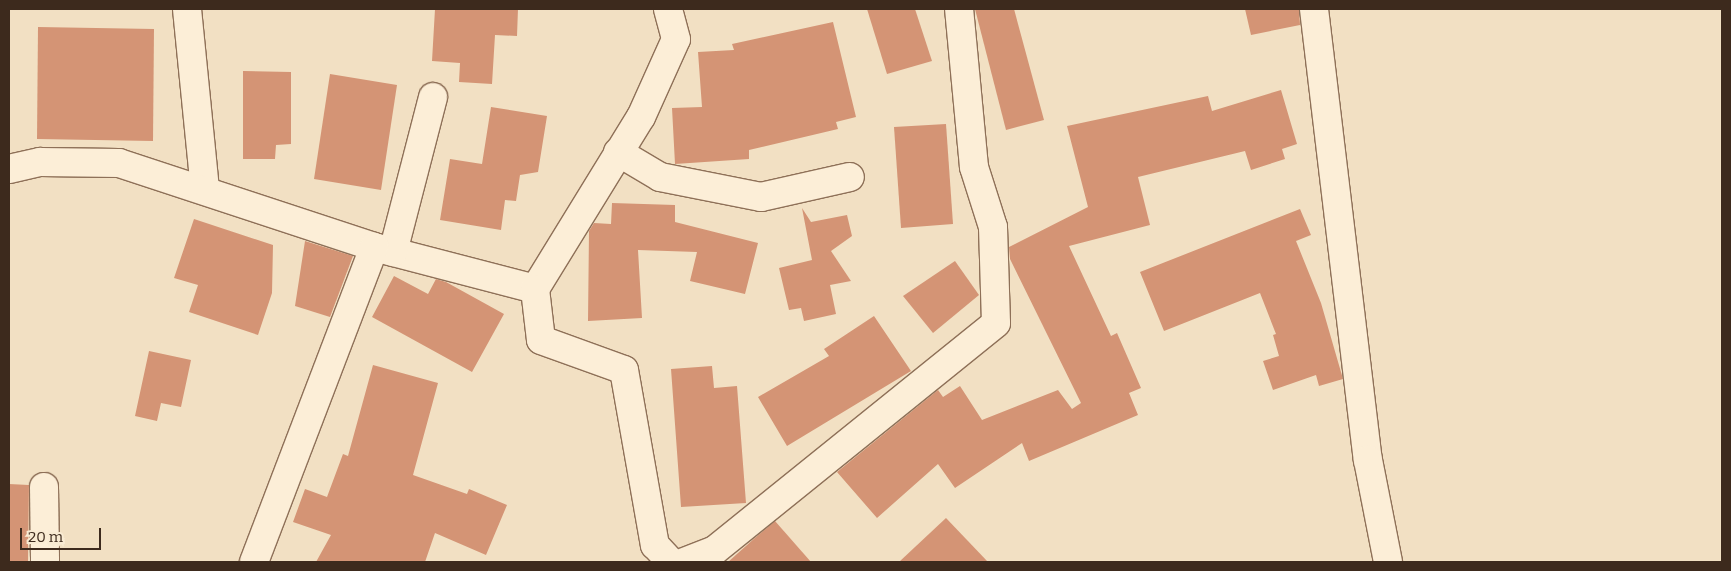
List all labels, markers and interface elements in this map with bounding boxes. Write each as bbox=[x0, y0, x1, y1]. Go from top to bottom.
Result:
scale bar bbox=[22, 518, 104, 550]
text: 20 m bbox=[28, 528, 63, 546]

